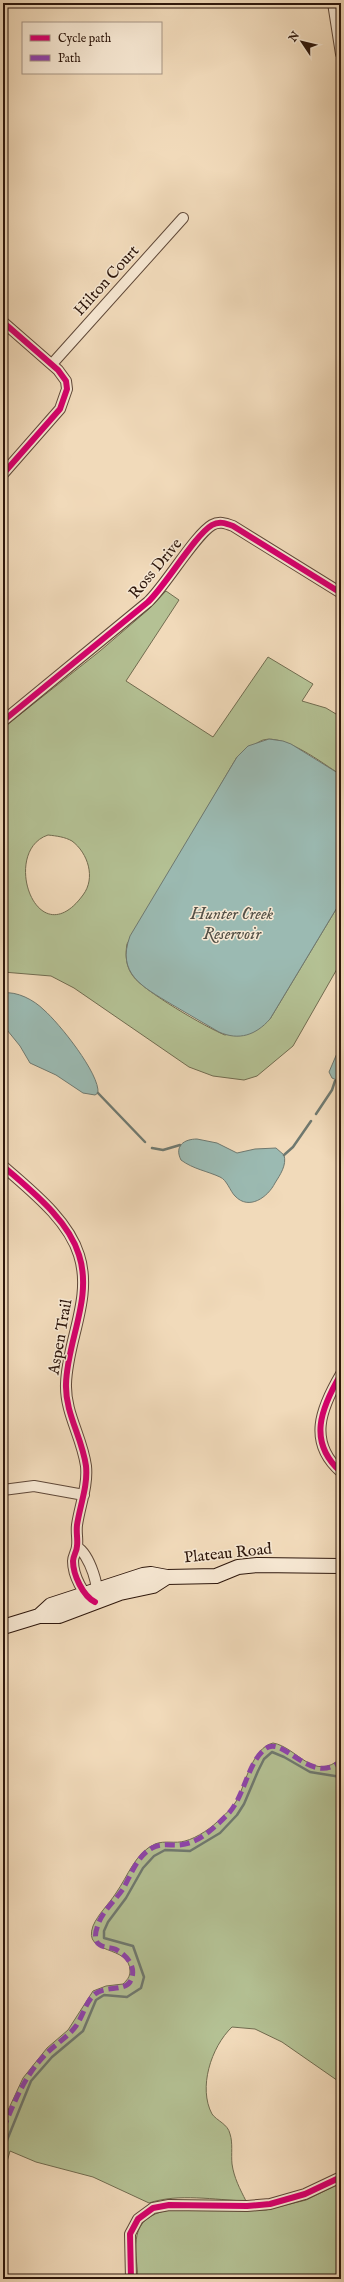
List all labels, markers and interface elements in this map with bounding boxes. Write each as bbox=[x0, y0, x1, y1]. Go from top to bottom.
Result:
legend bbox=[22, 22, 162, 74]
north arrow bbox=[282, 22, 322, 62]
text: N bbox=[286, 29, 303, 46]
text: Cycle path bbox=[58, 31, 112, 47]
text: Path bbox=[58, 51, 81, 66]
street label: Hilton Court bbox=[70, 241, 144, 320]
street label: Ross Drive bbox=[125, 535, 187, 603]
water label: Hunter Creek Reservoir bbox=[190, 904, 274, 945]
street label: Aspen Trail bbox=[44, 1297, 78, 1377]
street label: Plateau Road bbox=[183, 1539, 273, 1569]

